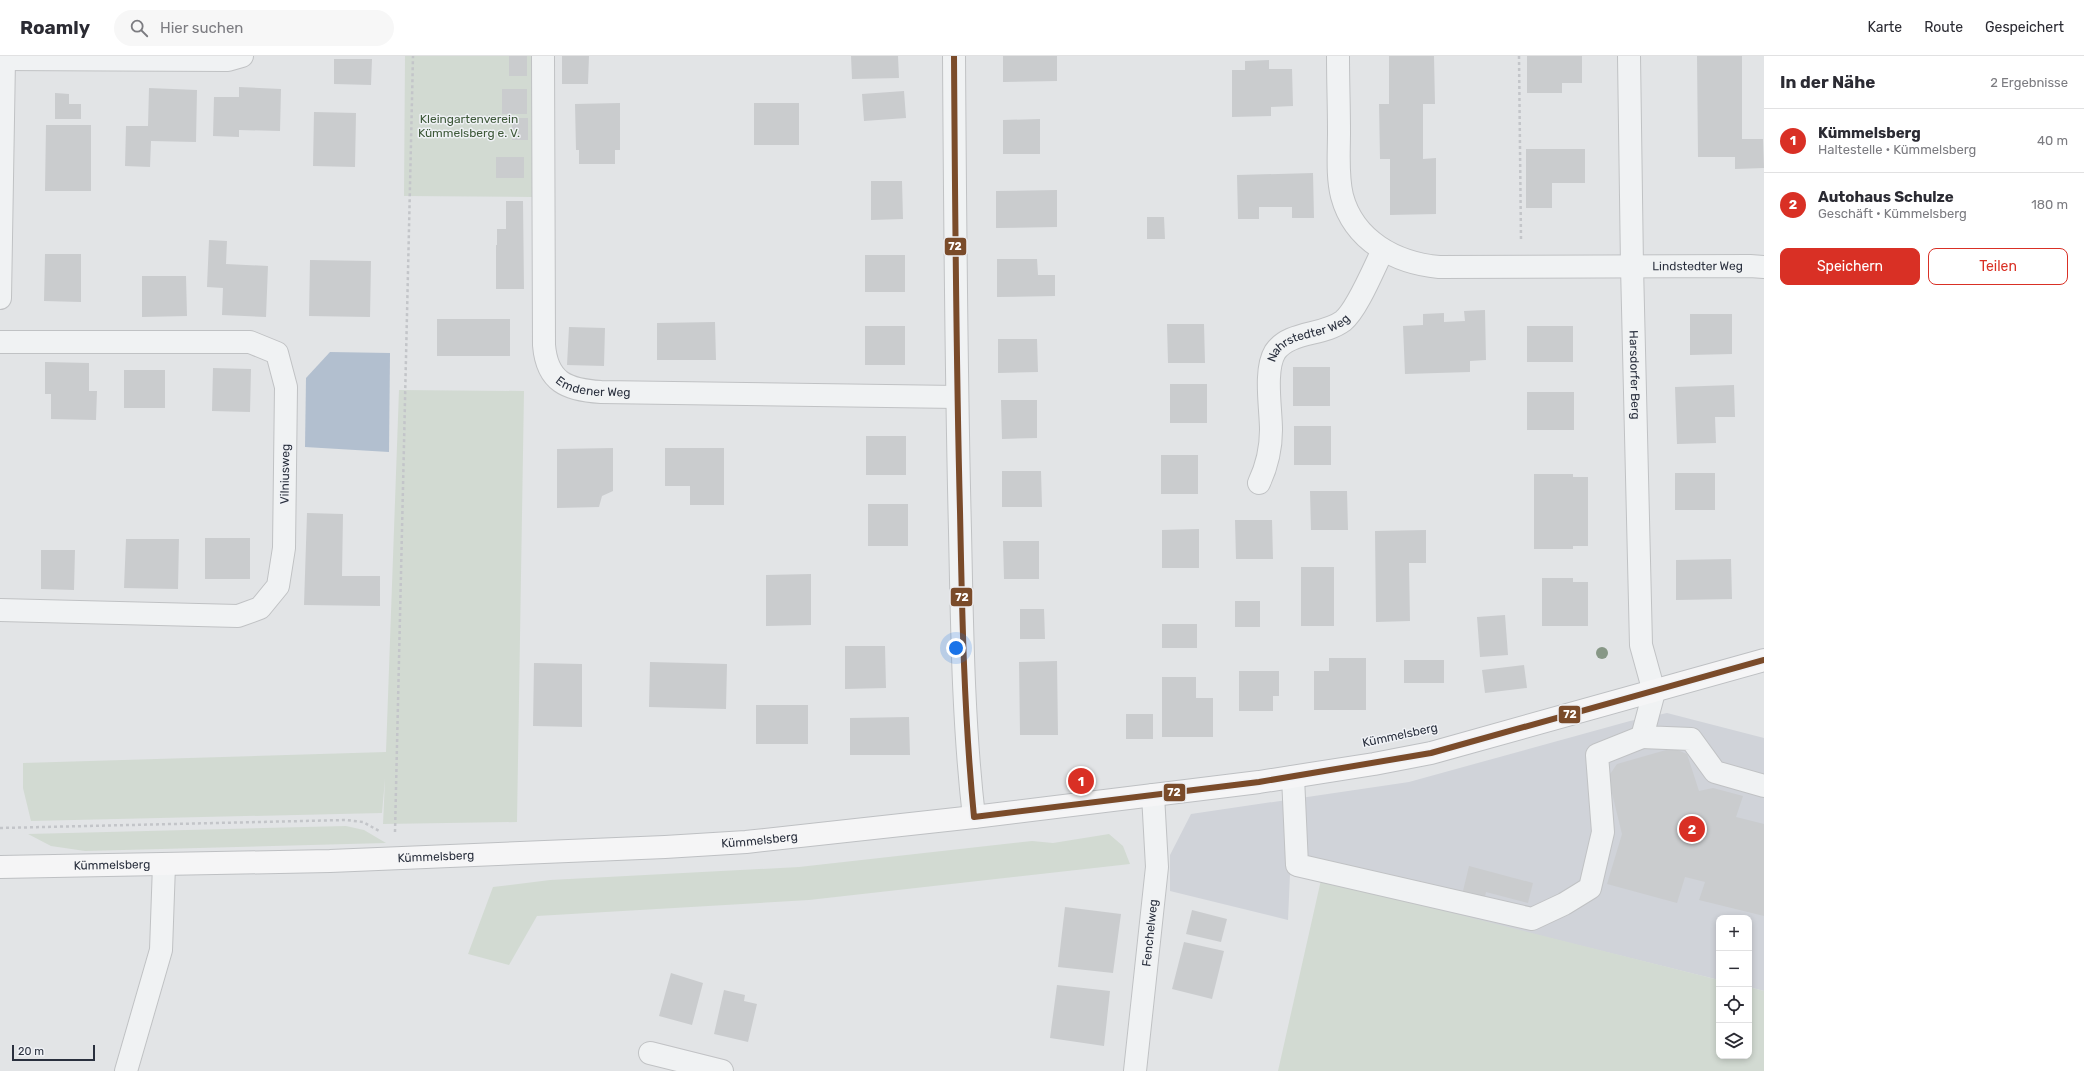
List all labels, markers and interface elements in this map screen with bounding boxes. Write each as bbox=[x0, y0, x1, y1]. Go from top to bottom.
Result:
search box bbox=[114, 10, 394, 46]
text: Roamly bbox=[20, 16, 90, 39]
icon: search bbox=[128, 17, 150, 39]
text: Hier suchen bbox=[160, 19, 243, 37]
text: Karte bbox=[1867, 19, 1902, 36]
text: Route bbox=[1924, 19, 1963, 36]
text: Gespeichert bbox=[1985, 19, 2064, 36]
text: In der Nähe bbox=[1780, 72, 1875, 92]
text: 2 Ergebnisse bbox=[1990, 75, 2068, 90]
park label: Kleingartenverein Kümmelsberg e. V. bbox=[418, 112, 520, 140]
text: Kümmelsberg bbox=[1818, 124, 1921, 142]
text: 1 bbox=[1790, 133, 1796, 148]
text: 40 m bbox=[2037, 133, 2068, 148]
text: Haltestelle · Kümmelsberg bbox=[1818, 142, 1976, 157]
text: Autohaus Schulze bbox=[1818, 188, 1954, 206]
text: 2 bbox=[1789, 197, 1797, 212]
text: 180 m bbox=[2031, 197, 2068, 212]
text: Geschäft · Kümmelsberg bbox=[1818, 206, 1967, 221]
line badge: 72 bbox=[944, 237, 967, 256]
text: 72 bbox=[948, 240, 962, 253]
button: Speichern bbox=[1780, 248, 1920, 285]
button: Teilen bbox=[1928, 248, 2068, 285]
street label: Lindstedter Weg bbox=[1652, 259, 1743, 273]
street label: Nahrstedter Weg bbox=[1264, 311, 1353, 364]
street label: Harsdorfer Berg bbox=[1627, 330, 1643, 420]
street label: Emdener Weg bbox=[553, 373, 631, 399]
street label: Vilniusweg bbox=[277, 444, 293, 504]
line badge: 72 bbox=[950, 587, 973, 607]
text: 72 bbox=[955, 591, 969, 604]
your location bbox=[946, 638, 966, 658]
line badge: 72 bbox=[1558, 705, 1581, 724]
text: 72 bbox=[1563, 708, 1577, 721]
street label: Kümmelsberg bbox=[1361, 720, 1439, 750]
pin: 1 bbox=[1068, 766, 1094, 796]
line badge: 72 bbox=[1163, 783, 1186, 802]
text: 72 bbox=[1167, 786, 1181, 799]
pin: 2 bbox=[1679, 814, 1705, 844]
street label: Kümmelsberg bbox=[721, 829, 798, 851]
street label: Kümmelsberg bbox=[397, 848, 475, 865]
street label: Kümmelsberg bbox=[73, 857, 151, 873]
street label: Fenchelweg bbox=[1139, 898, 1161, 967]
map controls bbox=[1716, 915, 1752, 1059]
button: + bbox=[1716, 915, 1752, 951]
button: − bbox=[1716, 951, 1752, 987]
button: locate bbox=[1716, 987, 1752, 1023]
button: layers bbox=[1716, 1023, 1752, 1059]
scale bar bbox=[12, 1043, 95, 1062]
text: 20 m bbox=[18, 1045, 44, 1058]

